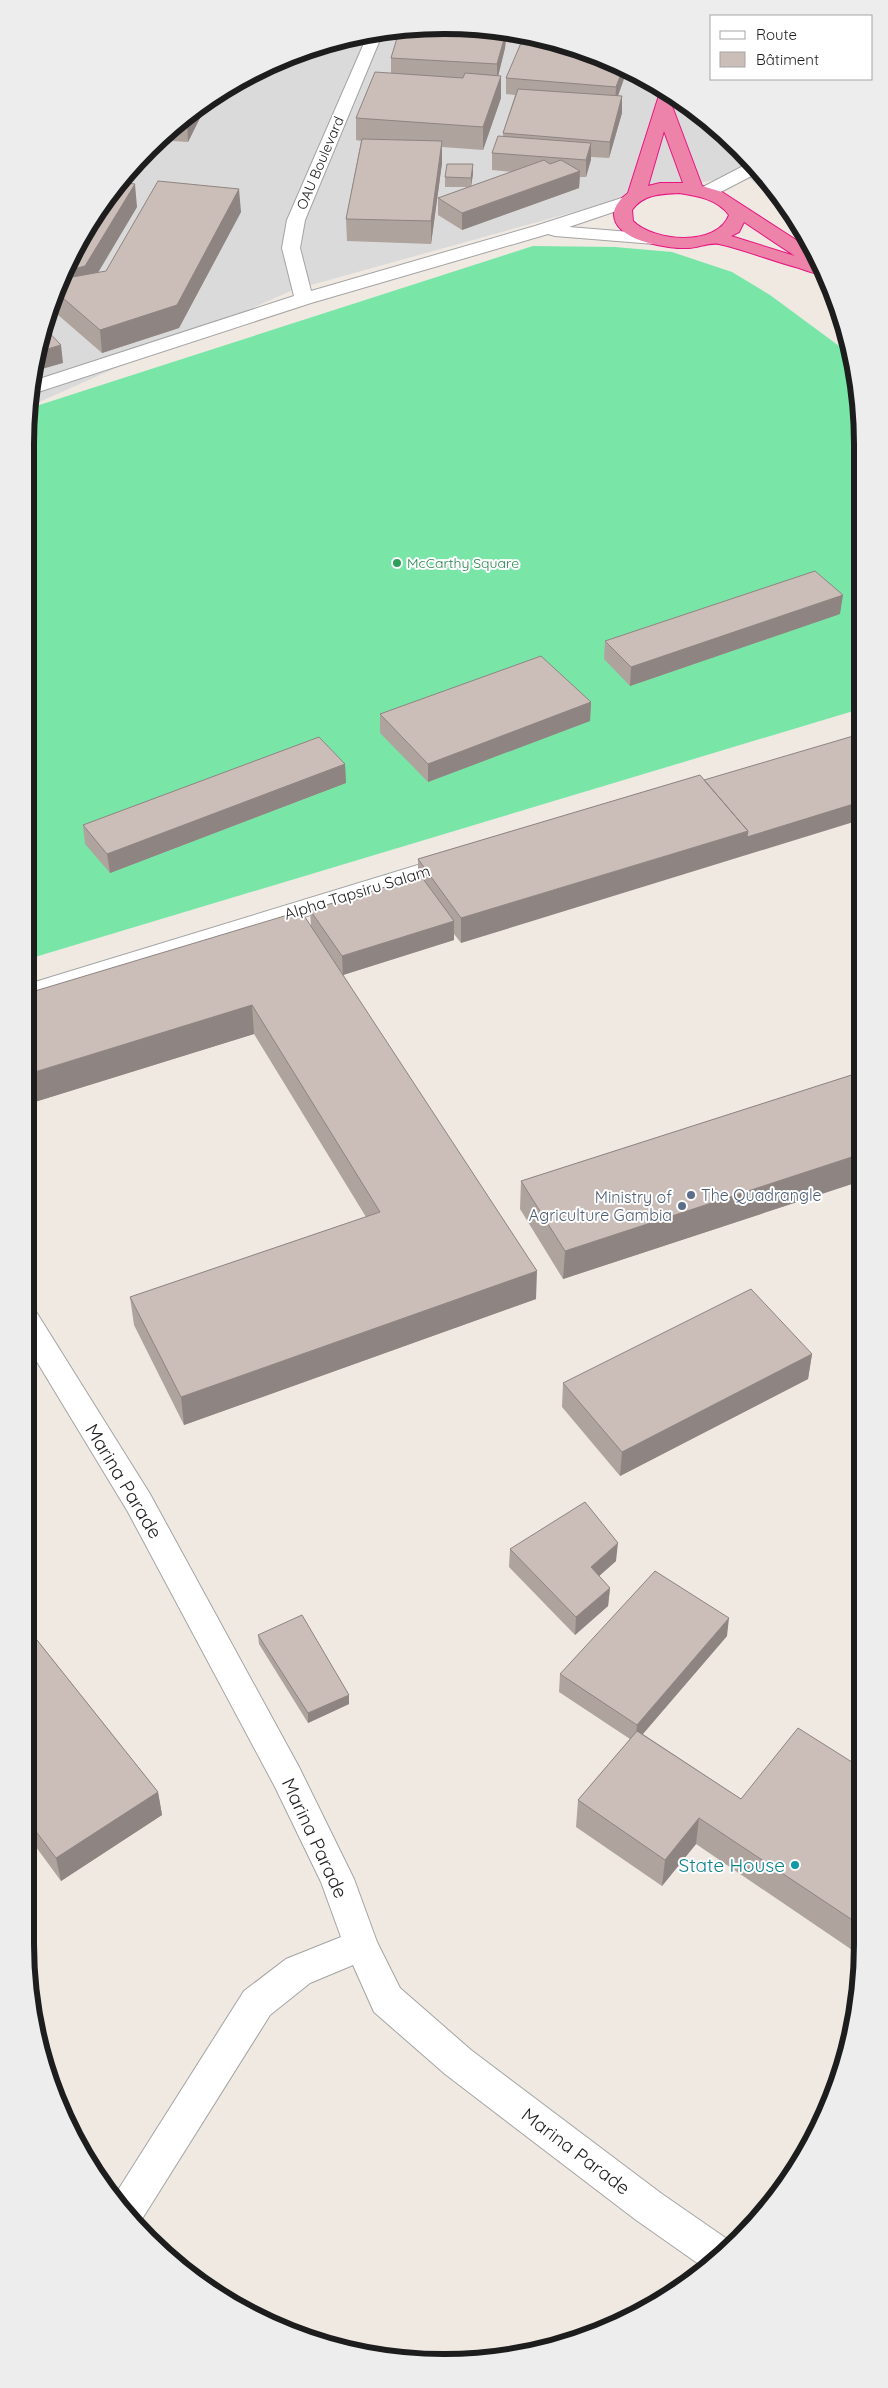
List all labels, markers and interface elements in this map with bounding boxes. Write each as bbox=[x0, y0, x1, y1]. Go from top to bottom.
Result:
legend bbox=[710, 15, 873, 80]
text: Route bbox=[756, 25, 797, 44]
text: Bâtiment bbox=[756, 50, 819, 69]
street label: OAU Boulevard bbox=[292, 114, 348, 212]
place label: McCarthy Square bbox=[407, 554, 519, 572]
marker: McCarthy Square bbox=[391, 557, 403, 569]
street label: Alpha Tapsiru Salam bbox=[282, 860, 432, 924]
place label: The Quadrangle bbox=[701, 1185, 822, 1205]
place label: Ministry of Agriculture Gambia bbox=[529, 1187, 672, 1225]
marker: The Quadrangle bbox=[685, 1189, 697, 1201]
marker: Ministry of Agriculture Gambia bbox=[676, 1200, 688, 1212]
street label: Marina Parade bbox=[80, 1419, 168, 1543]
street label: Marina Parade bbox=[277, 1774, 353, 1902]
place label: State House bbox=[678, 1853, 785, 1877]
marker: State House bbox=[789, 1859, 801, 1871]
street label: Marina Parade bbox=[517, 2102, 635, 2200]

